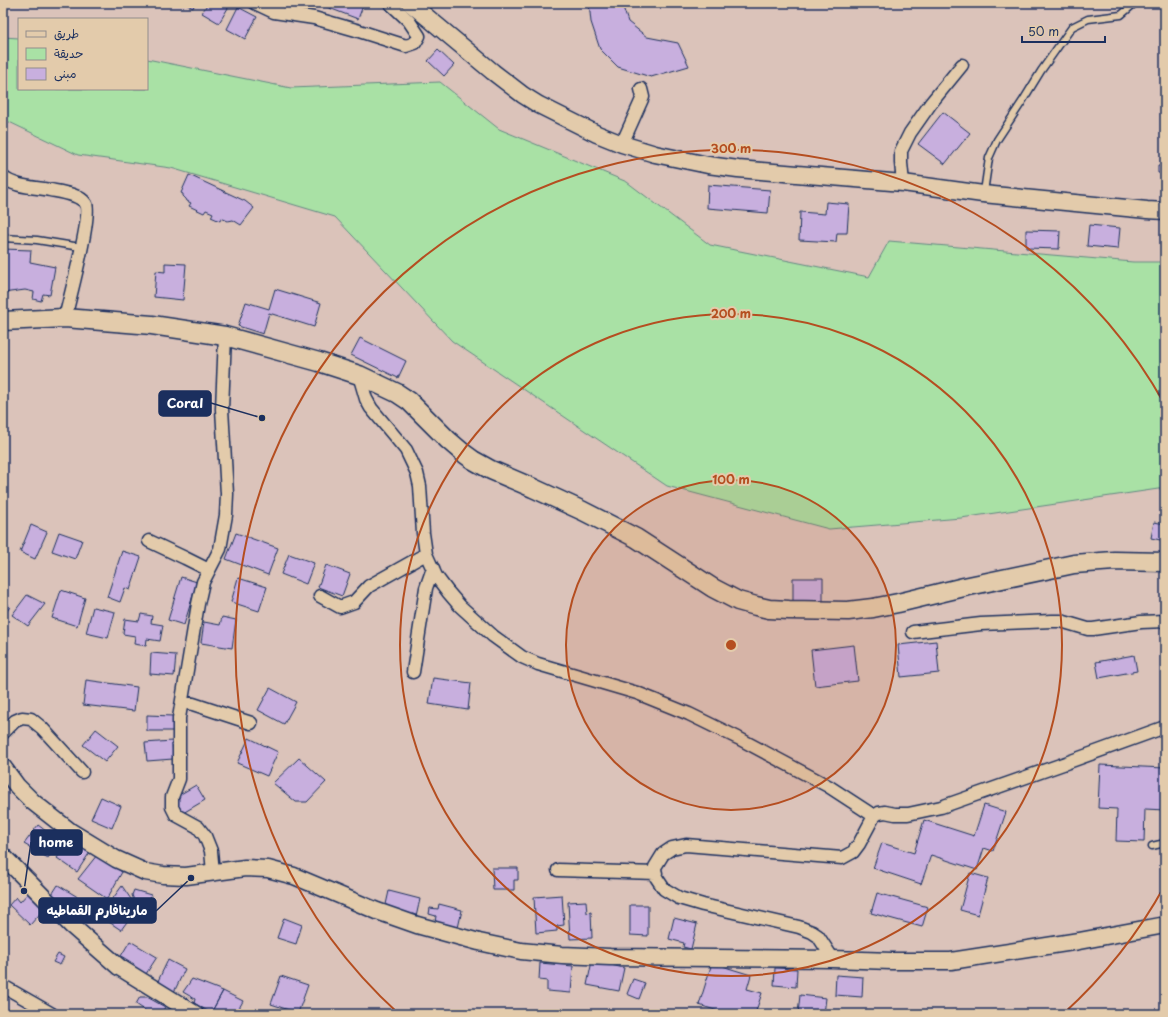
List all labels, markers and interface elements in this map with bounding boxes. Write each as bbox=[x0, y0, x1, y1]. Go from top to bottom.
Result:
legend bbox=[18, 18, 148, 90]
scale bar bbox=[1022, 18, 1105, 44]
text: 50 m bbox=[1028, 22, 1059, 40]
text: طريق bbox=[54, 24, 79, 42]
text: حديقة bbox=[54, 44, 83, 62]
text: مبنى bbox=[54, 64, 77, 82]
text: 300 m bbox=[711, 139, 751, 157]
text: 200 m bbox=[711, 304, 751, 322]
callout: Coral bbox=[159, 391, 211, 416]
text: Coral bbox=[167, 393, 203, 412]
text: 100 m bbox=[712, 470, 750, 488]
centre of rings bbox=[724, 638, 738, 652]
callout: home bbox=[31, 830, 82, 855]
text: home bbox=[39, 832, 73, 851]
callout: مارينافارم القماطيه bbox=[39, 898, 156, 923]
text: مارينافارم القماطيه bbox=[46, 900, 148, 921]

